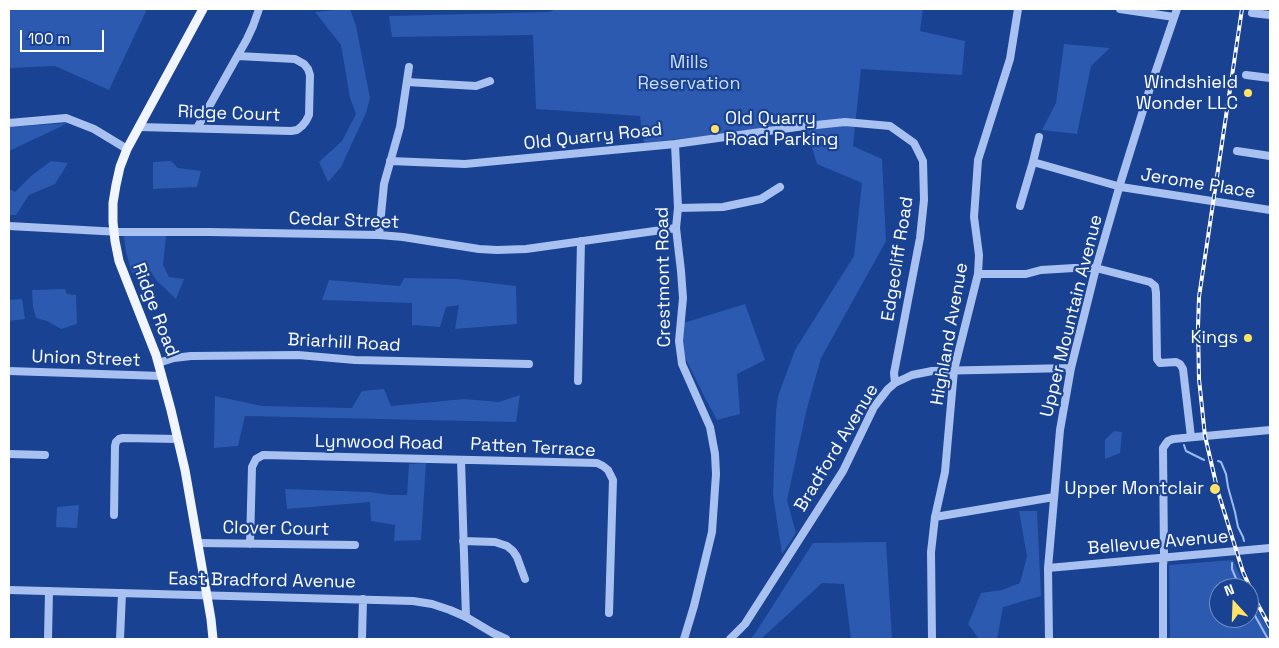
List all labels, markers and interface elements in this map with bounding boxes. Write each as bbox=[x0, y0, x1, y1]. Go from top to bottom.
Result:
scale bar bbox=[22, 20, 106, 52]
text: 100 m bbox=[28, 29, 70, 48]
park label: Mills Reservation bbox=[638, 52, 740, 94]
place label: Windshield Wonder LLC bbox=[1136, 72, 1238, 115]
marker: Windshield Wonder LLC bbox=[1242, 87, 1254, 99]
street label: Ridge Court bbox=[177, 101, 281, 127]
place label: Old Quarry Road Parking bbox=[725, 108, 838, 150]
street label: Old Quarry Road bbox=[523, 119, 663, 155]
marker: Old Quarry Road Parking bbox=[709, 123, 721, 135]
street label: Jerome Place bbox=[1139, 164, 1257, 204]
street label: Edgecliff Road bbox=[877, 195, 919, 323]
street label: Crestmont Road bbox=[652, 206, 676, 348]
street label: Cedar Street bbox=[288, 208, 400, 234]
street label: Upper Mountain Avenue bbox=[1036, 212, 1108, 420]
street label: Ridge Road bbox=[127, 260, 183, 360]
street label: Highland Avenue bbox=[927, 261, 973, 407]
place label: Kings bbox=[1191, 327, 1238, 349]
street label: Briarhill Road bbox=[287, 329, 401, 357]
marker: Kings bbox=[1242, 332, 1254, 344]
street label: Union Street bbox=[31, 346, 141, 372]
street label: Bradford Avenue bbox=[790, 380, 884, 516]
street label: Lynwood Road bbox=[315, 431, 443, 455]
street label: Patten Terrace bbox=[470, 434, 596, 462]
place label: Upper Montclair bbox=[1065, 478, 1204, 500]
marker: Upper Montclair bbox=[1208, 482, 1222, 496]
street label: Clover Court bbox=[222, 517, 330, 541]
street label: Bellevue Avenue bbox=[1087, 526, 1229, 560]
street label: East Bradford Avenue bbox=[168, 569, 356, 593]
north arrow bbox=[1209, 578, 1259, 628]
text: N bbox=[1222, 580, 1237, 600]

